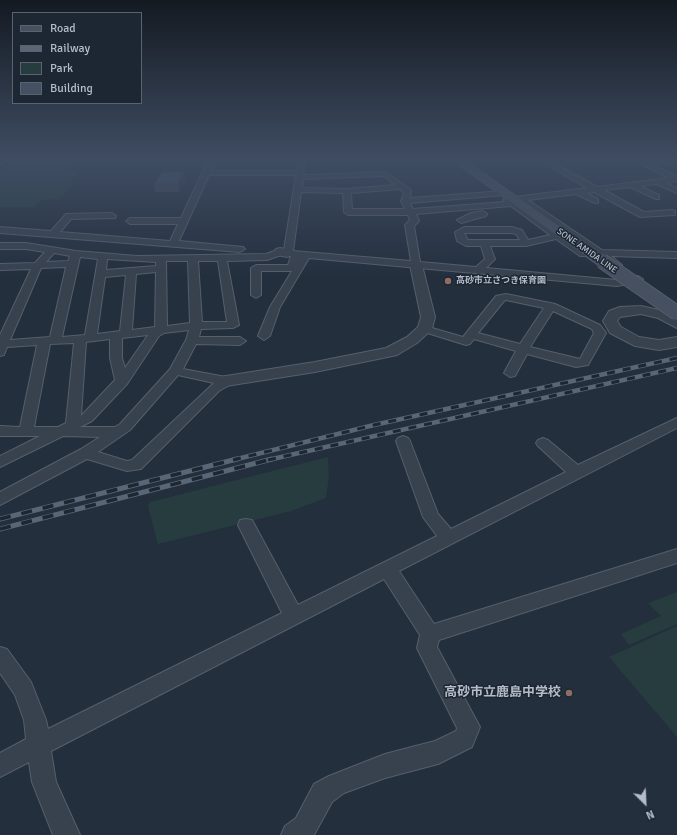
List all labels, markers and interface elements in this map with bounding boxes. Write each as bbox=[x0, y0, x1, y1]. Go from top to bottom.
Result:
legend bbox=[12, 12, 142, 104]
text: Road bbox=[50, 21, 76, 36]
text: Railway bbox=[50, 41, 90, 56]
text: Park bbox=[50, 61, 73, 76]
text: Building bbox=[50, 81, 93, 96]
street label: SONE AMIDA LINE bbox=[555, 226, 619, 276]
marker: 高砂市立さつき保育園 bbox=[443, 276, 453, 286]
place label: 高砂市立さつき保育園 bbox=[456, 276, 546, 286]
place label: 高砂市立鹿島中学校 bbox=[444, 685, 561, 701]
marker: 高砂市立鹿島中学校 bbox=[564, 688, 574, 698]
north arrow bbox=[625, 783, 665, 823]
text: N bbox=[644, 807, 656, 822]

